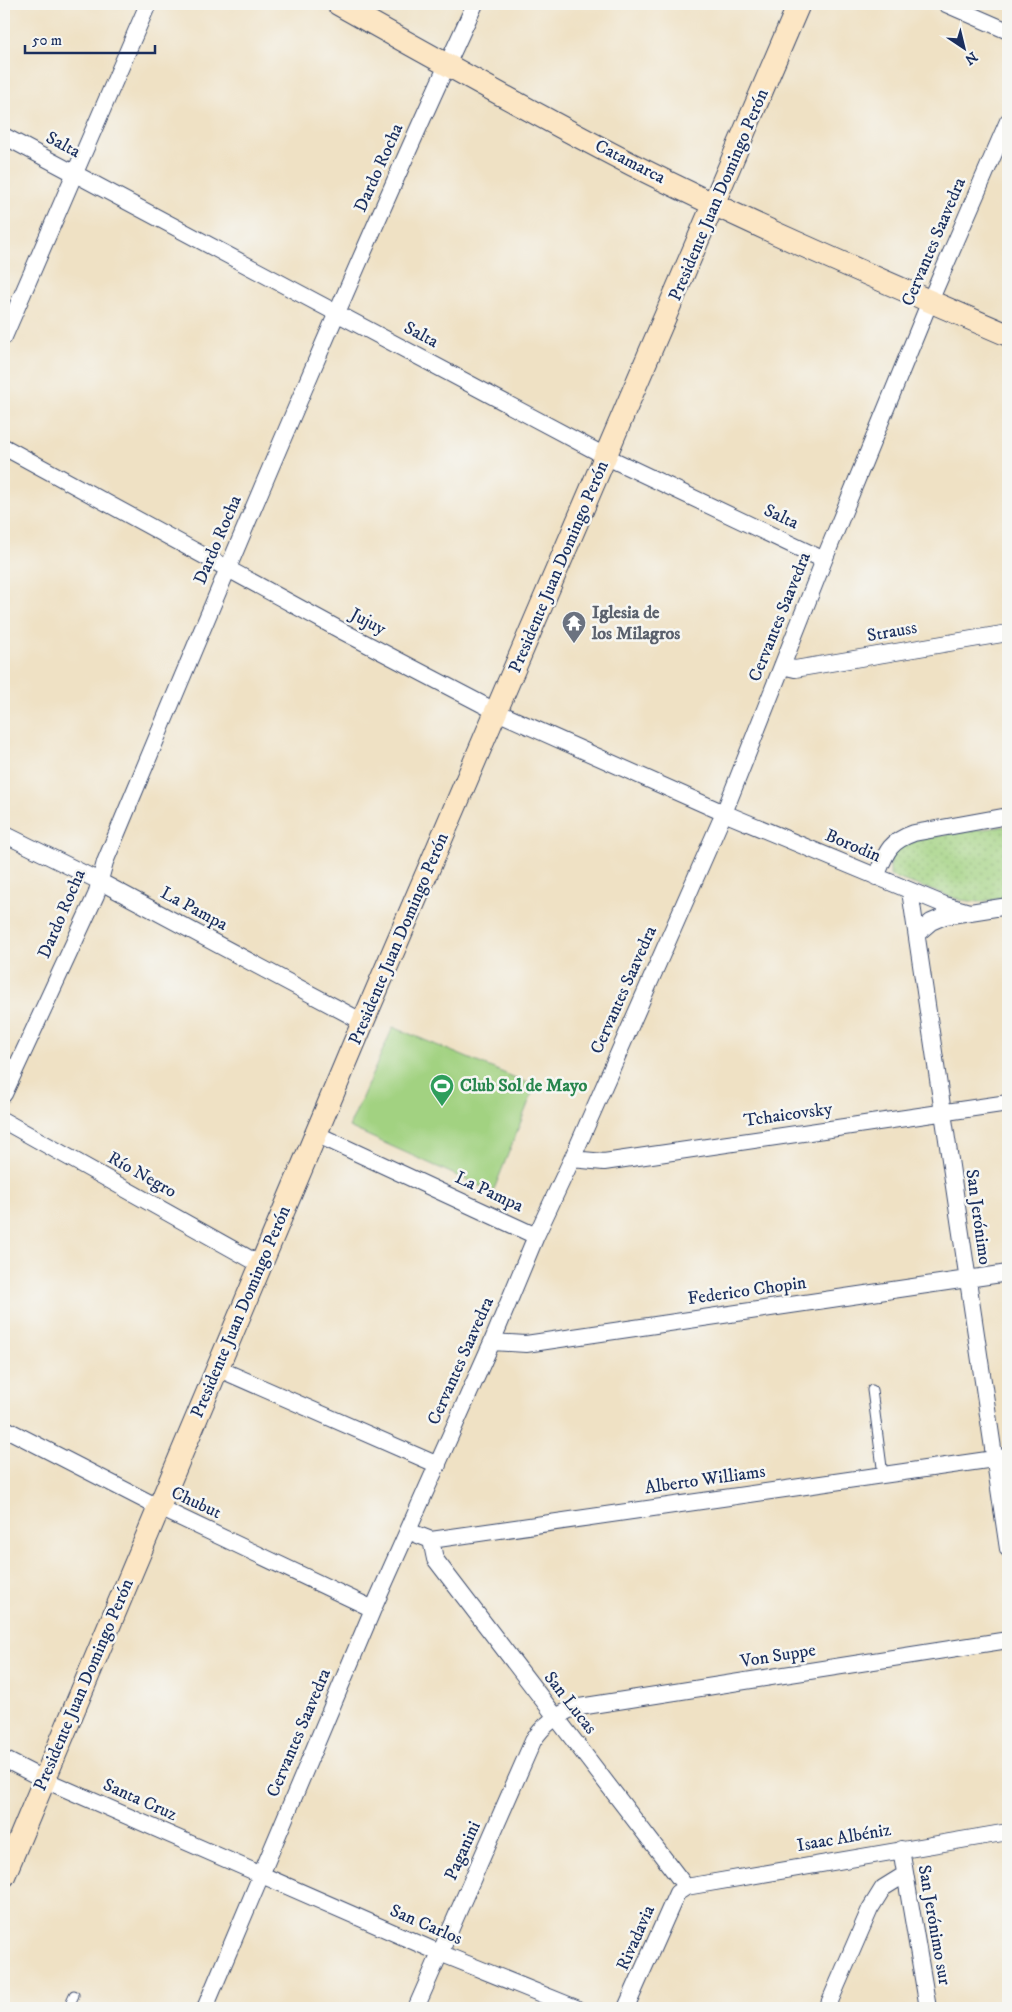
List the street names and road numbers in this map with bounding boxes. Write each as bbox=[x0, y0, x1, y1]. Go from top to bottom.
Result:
street label: Presidente Juan Domingo Perón bbox=[664, 85, 774, 304]
street label: Dardo Rocha bbox=[350, 120, 408, 216]
street label: Salta bbox=[42, 127, 84, 163]
street label: Catamarca bbox=[591, 135, 669, 189]
street label: Cervantes Saavedra bbox=[897, 174, 971, 310]
street label: Salta bbox=[400, 317, 442, 353]
street label: Presidente Juan Domingo Perón bbox=[504, 457, 614, 676]
street label: Dardo Rocha bbox=[189, 492, 247, 588]
street label: Salta bbox=[760, 499, 802, 535]
street label: Cervantes Saavedra bbox=[744, 549, 816, 685]
street label: Jujuy bbox=[345, 603, 390, 641]
street label: Strauss bbox=[865, 617, 919, 647]
street label: Borodin bbox=[822, 824, 885, 868]
street label: Presidente Juan Domingo Perón bbox=[344, 829, 454, 1048]
street label: Dardo Rocha bbox=[33, 866, 91, 962]
street label: La Pampa bbox=[157, 882, 232, 936]
street label: Cervantes Saavedra bbox=[586, 922, 662, 1057]
street label: Tchaicovsky bbox=[742, 1098, 834, 1132]
street label: Río Negro bbox=[104, 1147, 180, 1203]
street label: La Pampa bbox=[451, 1167, 527, 1217]
street label: San Jerónimo bbox=[960, 1168, 996, 1266]
street label: Presidente Juan Domingo Perón bbox=[186, 1202, 296, 1421]
street label: Federico Chopin bbox=[686, 1272, 808, 1310]
street label: Cervantes Saavedra bbox=[423, 1293, 499, 1428]
street label: Alberto Williams bbox=[643, 1461, 767, 1499]
street label: Chubut bbox=[167, 1482, 225, 1524]
street label: Presidente Juan Domingo Perón bbox=[29, 1575, 139, 1794]
street label: Von Suppe bbox=[738, 1639, 817, 1673]
street label: Cervantes Saavedra bbox=[262, 1665, 336, 1801]
street label: San Lucas bbox=[539, 1667, 601, 1739]
street label: Santa Cruz bbox=[100, 1774, 181, 1826]
street label: Paganini bbox=[440, 1818, 486, 1884]
street label: Isaac Albéniz bbox=[795, 1819, 893, 1857]
street label: San Jerónimo sur bbox=[913, 1863, 955, 1987]
street label: San Carlos bbox=[386, 1900, 466, 1950]
street label: Rivadavia bbox=[612, 1902, 660, 1974]

